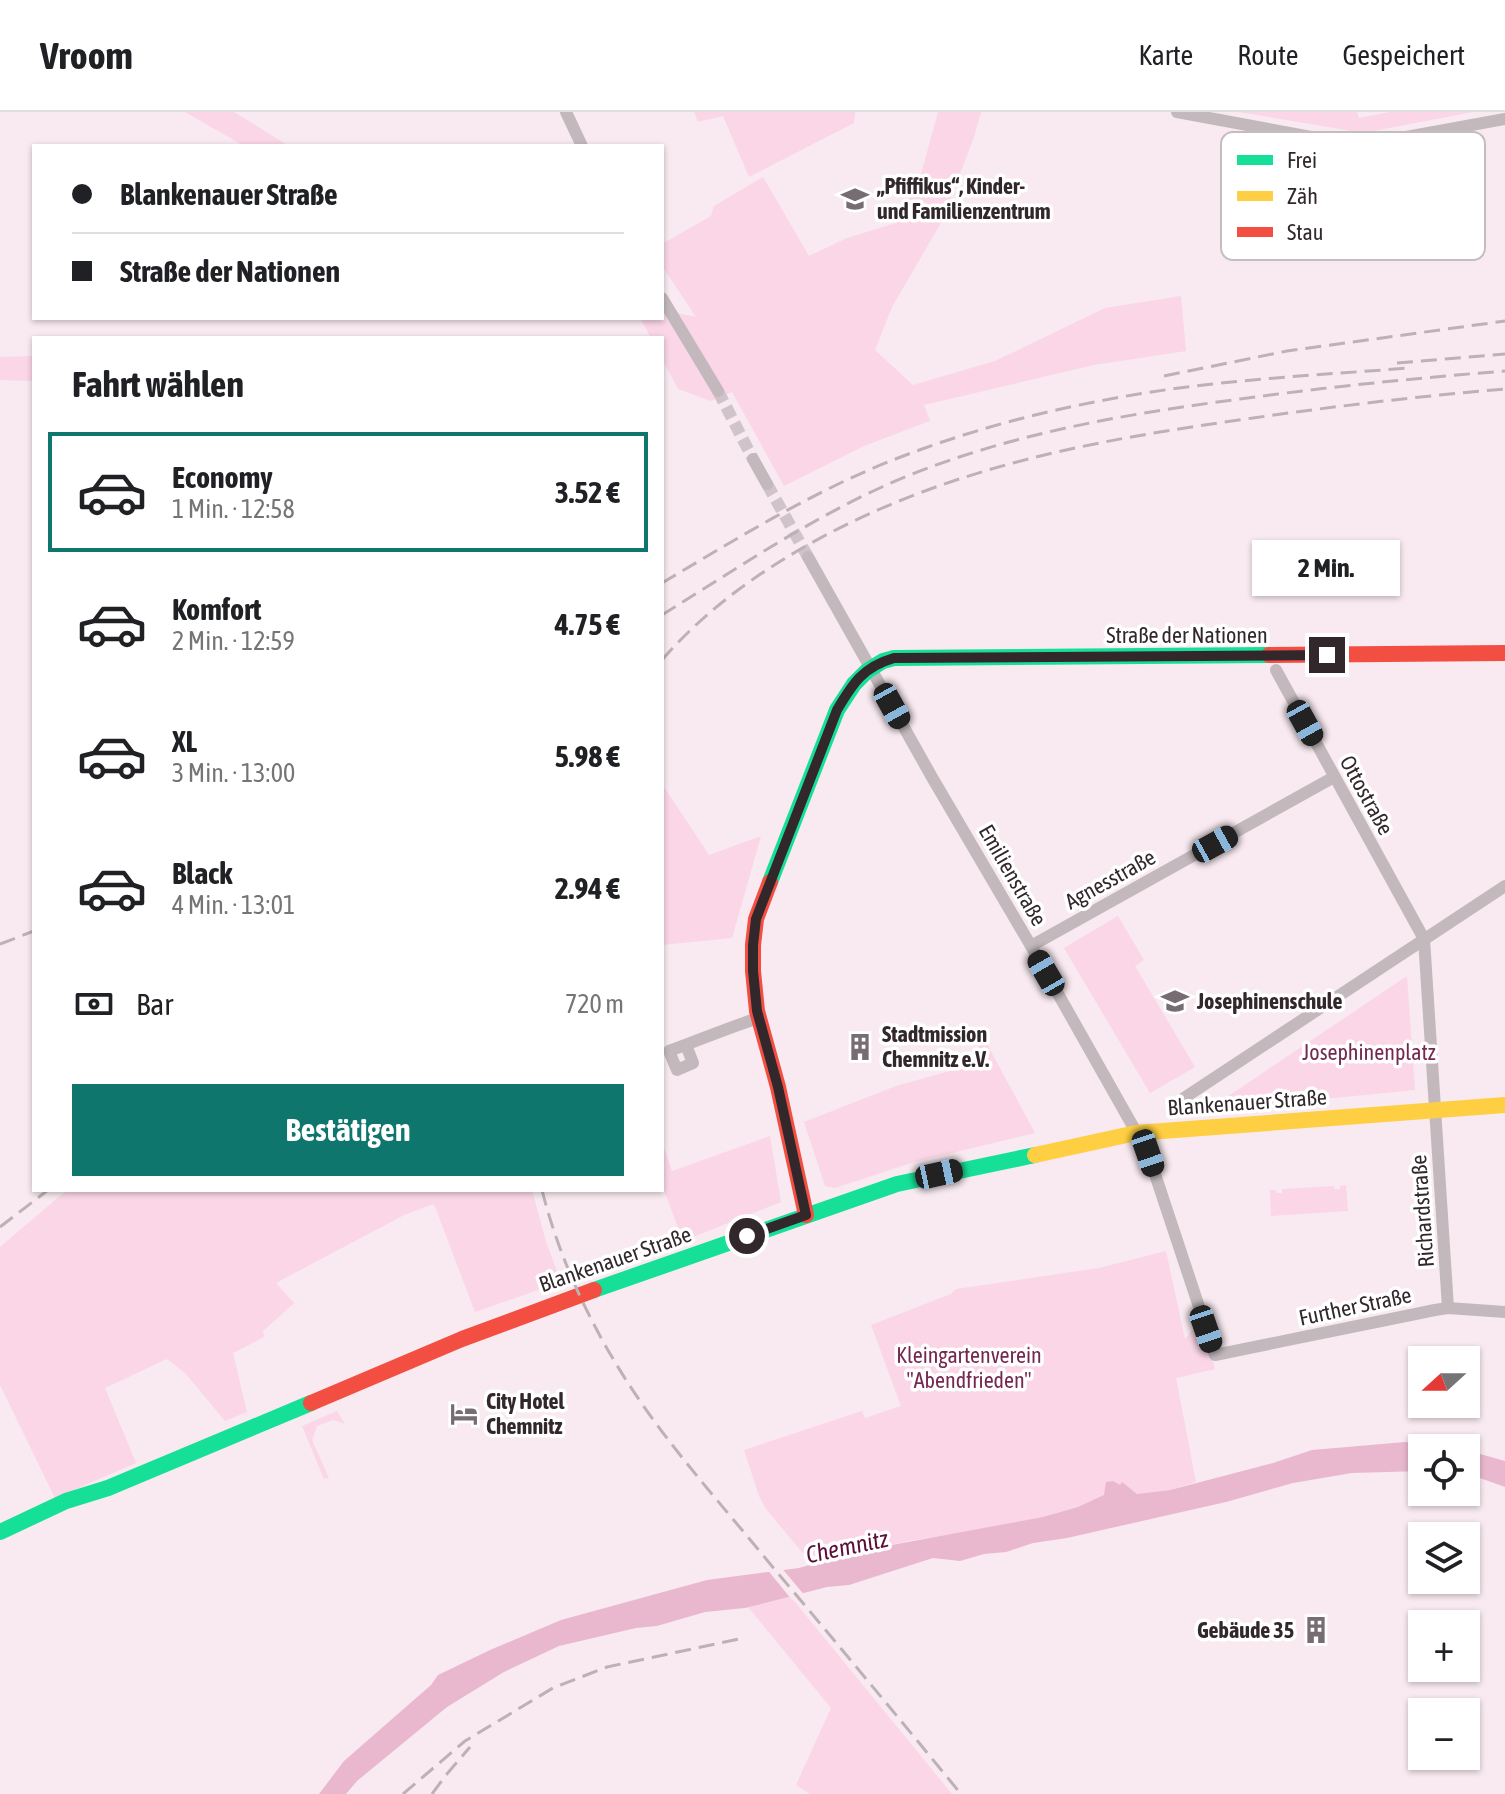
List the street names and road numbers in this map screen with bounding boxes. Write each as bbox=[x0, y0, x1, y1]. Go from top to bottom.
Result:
street label: Straße der Nationen bbox=[1106, 622, 1268, 648]
street label: Ottostraße bbox=[1335, 751, 1399, 839]
street label: Emilienstraße bbox=[974, 820, 1052, 930]
street label: Agnesstraße bbox=[1060, 844, 1160, 914]
street label: Blankenauer Straße bbox=[1166, 1083, 1328, 1121]
street label: Richardstraße bbox=[1405, 1154, 1439, 1268]
street label: Blankenauer Straße bbox=[535, 1221, 695, 1297]
street label: Further Straße bbox=[1296, 1281, 1414, 1331]

